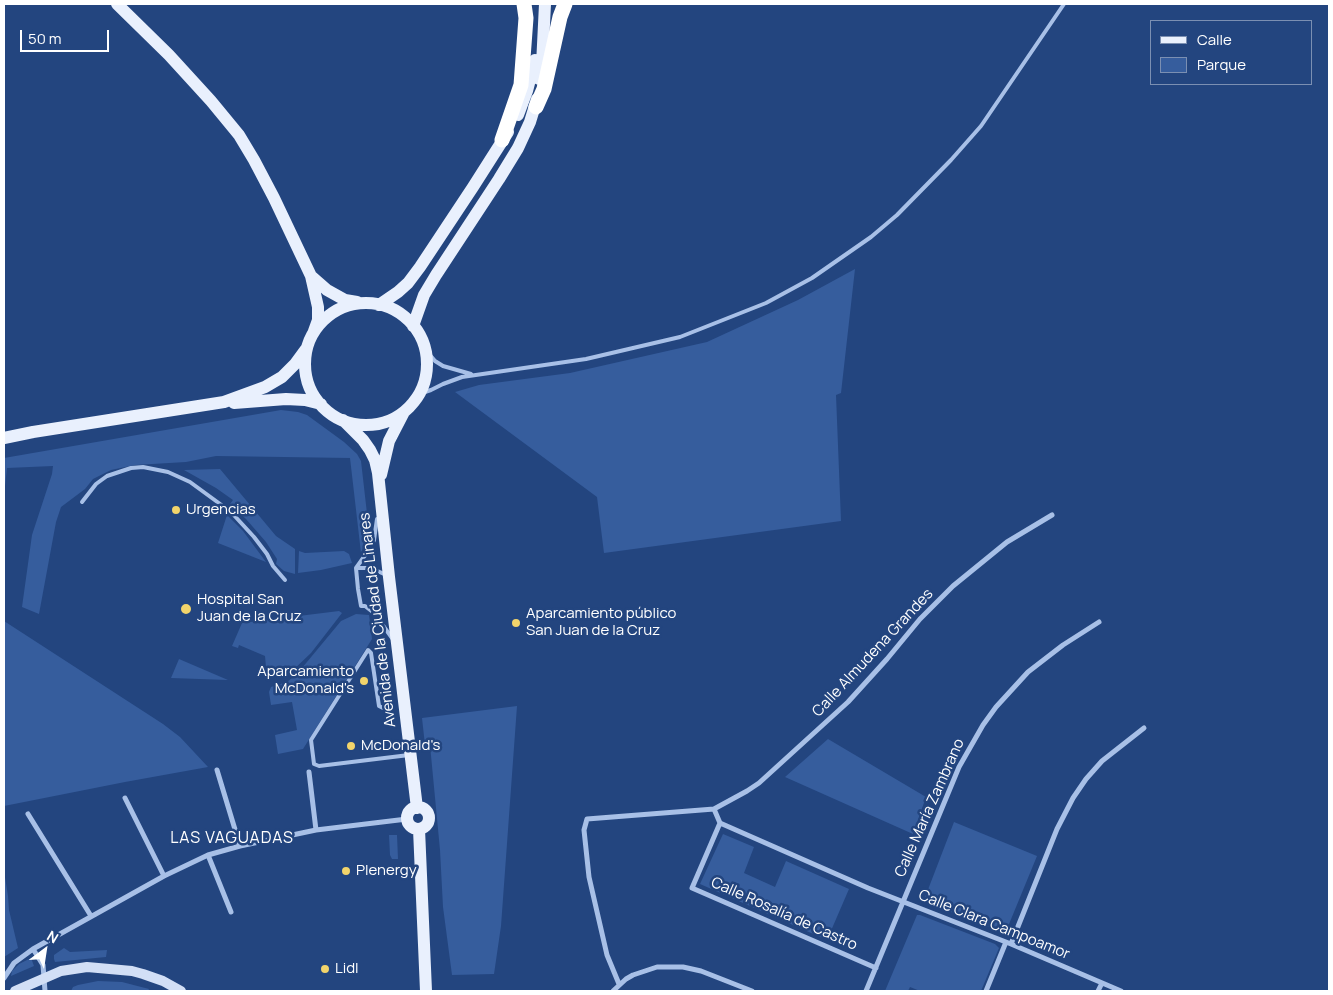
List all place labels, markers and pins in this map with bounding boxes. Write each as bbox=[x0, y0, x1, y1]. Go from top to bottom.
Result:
place label: Urgencias bbox=[186, 501, 256, 519]
marker: Urgencias bbox=[170, 504, 182, 516]
place label: Hospital San Juan de la Cruz bbox=[197, 591, 302, 626]
marker: Hospital San Juan de la Cruz bbox=[179, 602, 193, 616]
place label: Aparcamiento público San Juan de la Cruz bbox=[526, 605, 676, 640]
marker: Aparcamiento público San Juan de la Cruz bbox=[510, 617, 522, 629]
place label: Aparcamiento McDonald's bbox=[257, 663, 354, 698]
marker: Aparcamiento McDonald's bbox=[358, 675, 370, 687]
place label: McDonald's bbox=[361, 737, 440, 755]
marker: McDonald's bbox=[345, 740, 357, 752]
place label: Plenergy bbox=[356, 862, 417, 880]
marker: Plenergy bbox=[340, 865, 352, 877]
place label: Lidl bbox=[335, 960, 359, 978]
marker: Lidl bbox=[319, 963, 331, 975]

